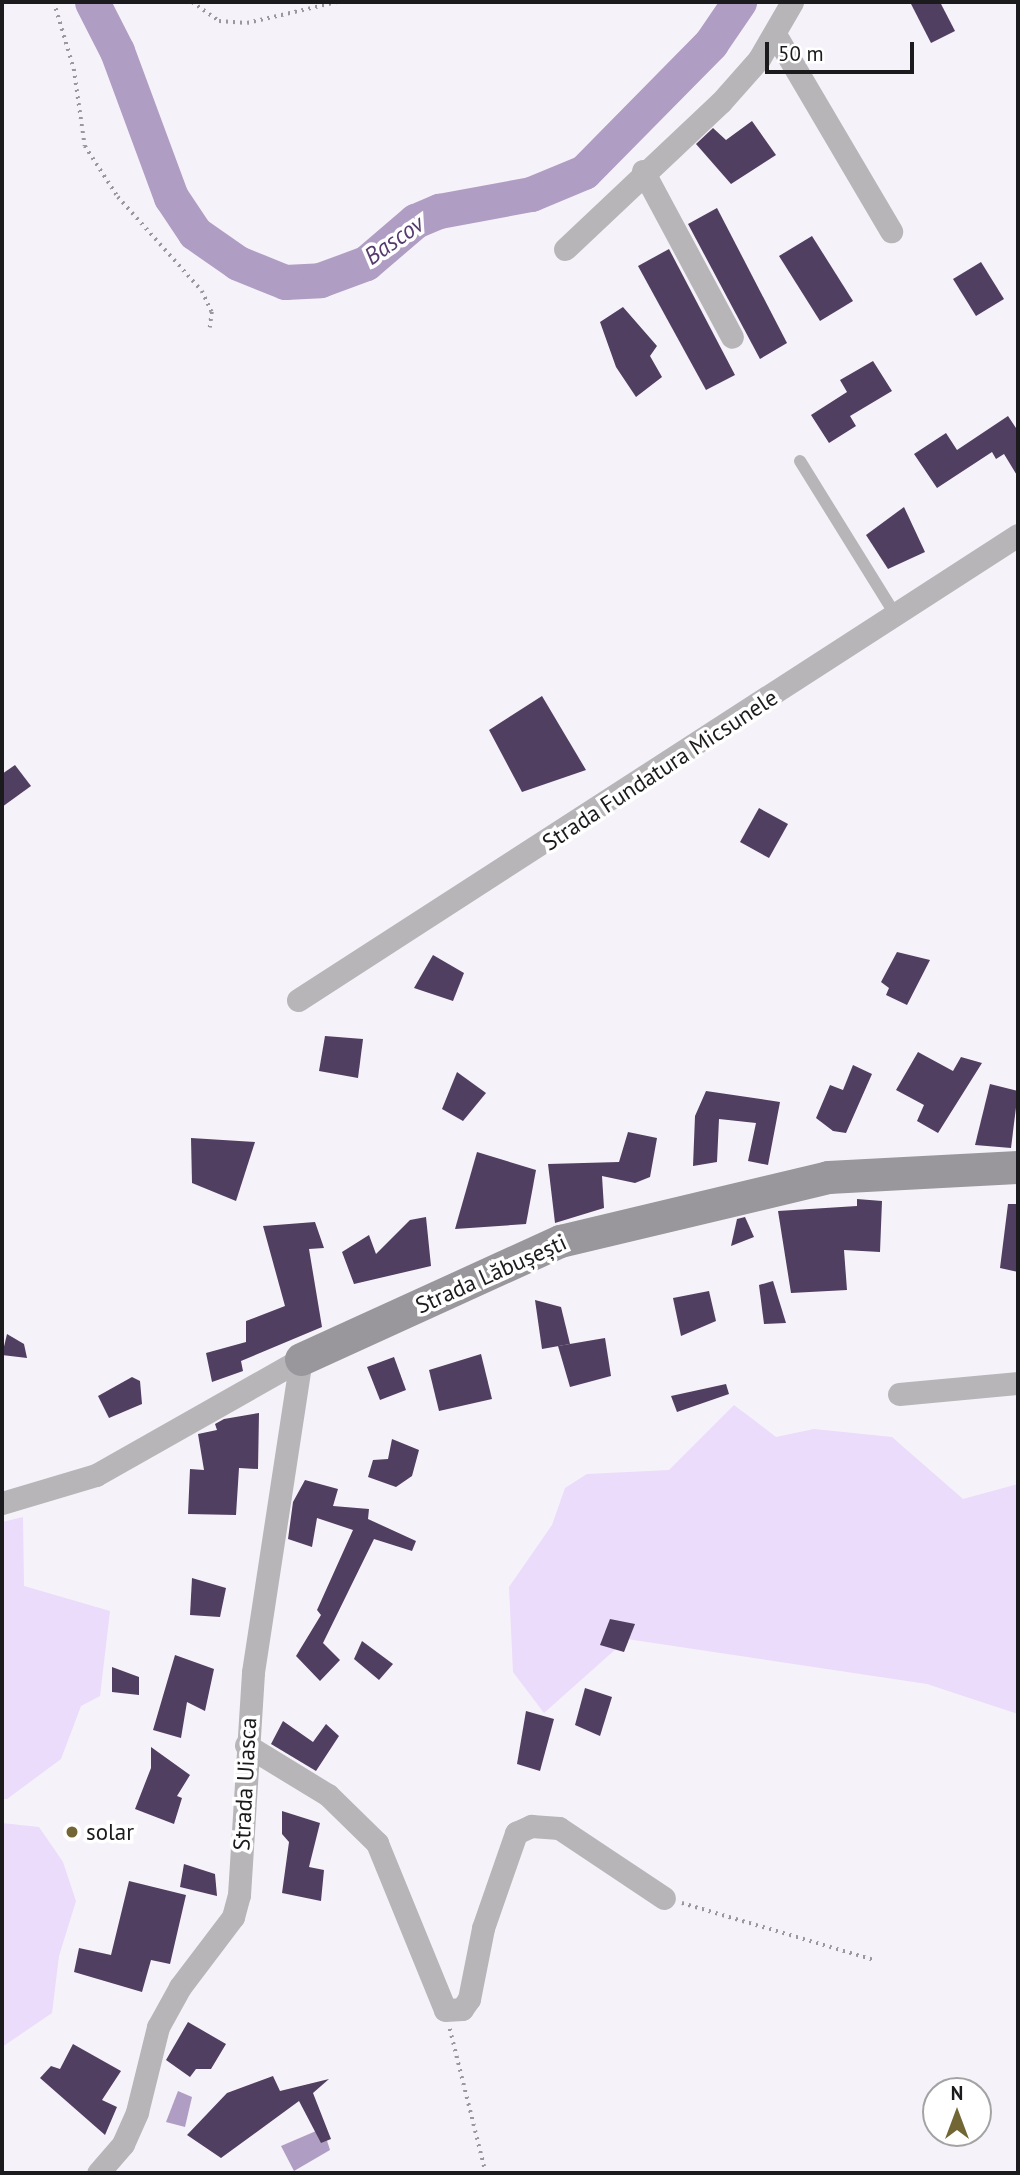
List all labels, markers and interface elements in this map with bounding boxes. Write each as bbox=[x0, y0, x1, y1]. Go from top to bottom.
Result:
scale bar bbox=[768, 28, 917, 72]
text: 50 m bbox=[778, 40, 824, 67]
water label: Bascov bbox=[359, 209, 429, 271]
street label: Strada Fundatura Micsunele bbox=[537, 684, 783, 856]
street label: Strada Lăbușești bbox=[411, 1228, 571, 1320]
street label: Strada Uiasca bbox=[228, 1717, 262, 1851]
place label: solar bbox=[86, 1818, 134, 1846]
marker: solar bbox=[64, 1824, 80, 1840]
north arrow bbox=[922, 2077, 992, 2147]
text: N bbox=[951, 2081, 963, 2105]

